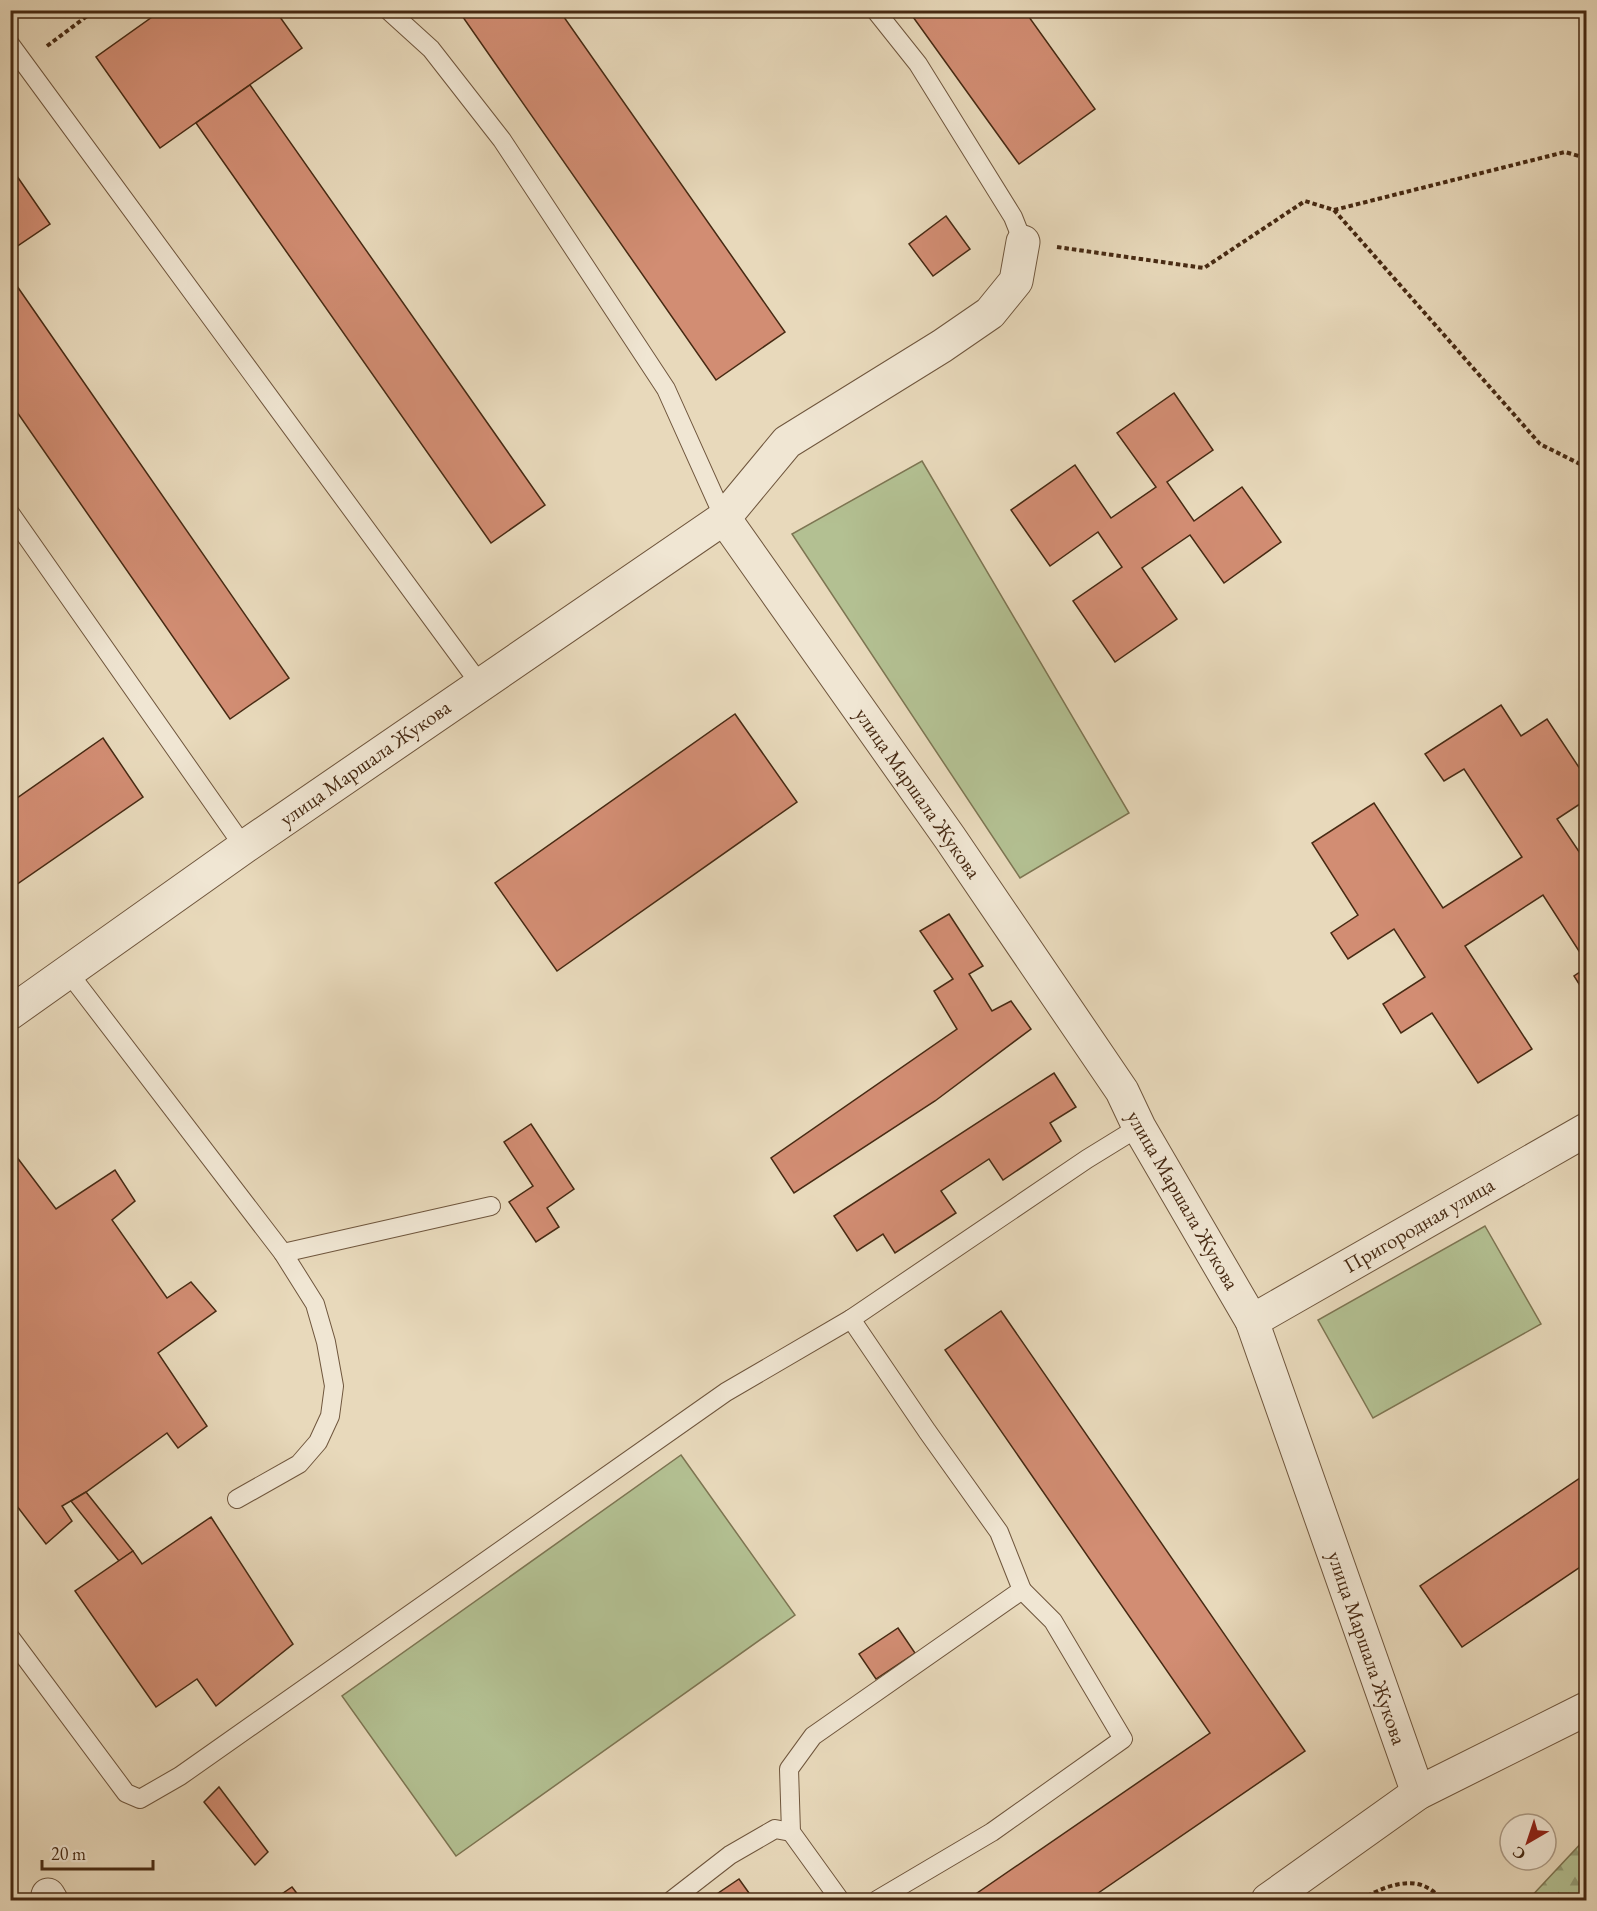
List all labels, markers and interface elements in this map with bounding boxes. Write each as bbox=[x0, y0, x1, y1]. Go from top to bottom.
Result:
street label: улица Маршала Жукова bbox=[274, 693, 456, 832]
street label: улица Маршала Жукова bbox=[849, 702, 988, 884]
street label: улица Маршала Жукова bbox=[1121, 1105, 1246, 1295]
street label: Пригородная улица bbox=[1339, 1170, 1499, 1279]
street label: улица Маршала Жукова bbox=[1322, 1548, 1413, 1749]
north arrow bbox=[1498, 1812, 1558, 1872]
scale bar bbox=[42, 1833, 153, 1871]
text: 20 m bbox=[51, 1842, 86, 1865]
text: С bbox=[1508, 1842, 1530, 1865]

